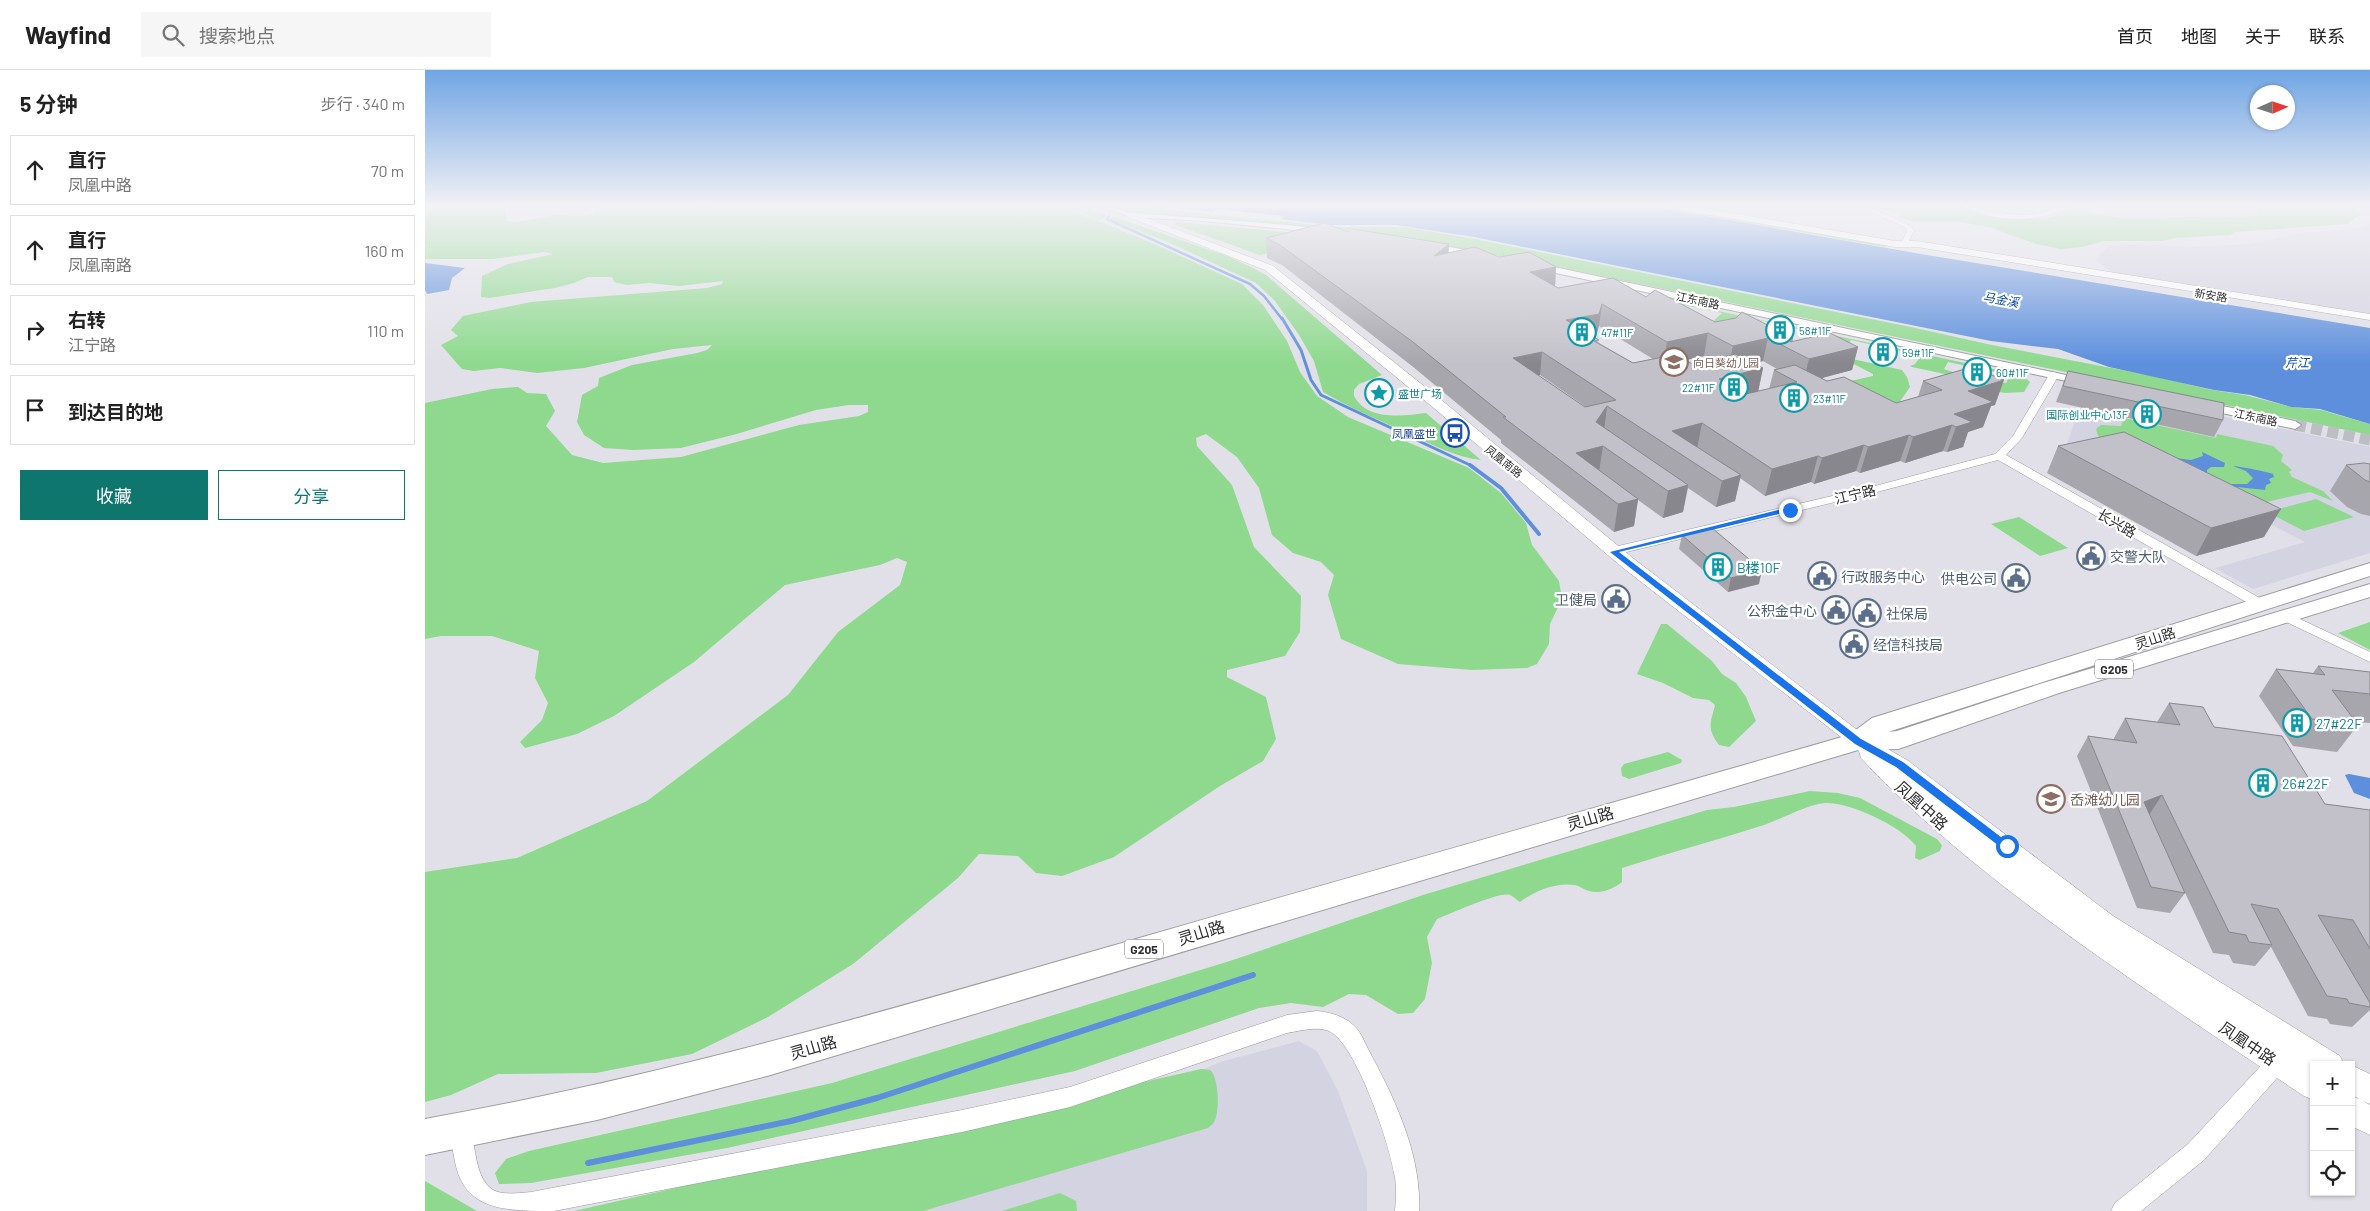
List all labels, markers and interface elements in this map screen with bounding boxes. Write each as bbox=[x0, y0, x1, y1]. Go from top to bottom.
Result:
search box bbox=[141, 12, 491, 57]
text: Wayfind bbox=[25, 20, 111, 49]
icon: search bbox=[159, 21, 187, 49]
text: 搜索地点 bbox=[199, 24, 275, 47]
text: 首页 bbox=[2117, 25, 2153, 47]
text: 地图 bbox=[2181, 25, 2217, 47]
text: 关于 bbox=[2245, 25, 2281, 47]
text: 联系 bbox=[2309, 25, 2345, 47]
north arrow bbox=[2250, 85, 2295, 130]
text: 5 分钟 bbox=[20, 91, 78, 116]
text: 步行 · 340 m bbox=[321, 94, 405, 113]
text: 直行 bbox=[68, 148, 106, 171]
icon: ahead bbox=[21, 156, 49, 184]
text: 70 m bbox=[371, 161, 404, 180]
text: 凤凰中路 bbox=[68, 175, 132, 194]
text: 直行 bbox=[68, 228, 106, 251]
icon: ahead bbox=[21, 236, 49, 264]
text: 160 m bbox=[365, 241, 404, 260]
text: 凤凰南路 bbox=[68, 255, 132, 274]
street label: 新安路 bbox=[2194, 286, 2228, 304]
street label: 江东南路 bbox=[1675, 289, 1721, 311]
water label: 马金溪 bbox=[1982, 289, 2022, 309]
text: 右转 bbox=[68, 308, 106, 331]
building icon: 58#11F bbox=[1765, 315, 1795, 345]
icon: right bbox=[21, 316, 49, 344]
building icon: 47#11F bbox=[1567, 317, 1597, 347]
text: 110 m bbox=[367, 321, 404, 340]
place label: 58#11F bbox=[1799, 324, 1832, 337]
place label: 47#11F bbox=[1601, 326, 1633, 339]
text: 江宁路 bbox=[68, 335, 116, 354]
building icon: 59#11F bbox=[1868, 337, 1898, 367]
place label: 59#11F bbox=[1902, 346, 1935, 359]
school or university icon: 向日葵幼儿园 bbox=[1659, 347, 1689, 377]
water label: 芹江 bbox=[2285, 355, 2311, 369]
place label: 向日葵幼儿园 bbox=[1693, 356, 1759, 369]
building icon: 60#11F bbox=[1962, 357, 1992, 387]
place label: 60#11F bbox=[1996, 366, 2029, 379]
building icon: 22#11F bbox=[1719, 372, 1749, 402]
place icon: 盛世广场 bbox=[1364, 378, 1394, 408]
place label: 22#11F bbox=[1682, 381, 1715, 394]
building icon: 23#11F bbox=[1779, 383, 1809, 413]
place label: 盛世广场 bbox=[1398, 387, 1442, 400]
place label: 23#11F bbox=[1813, 392, 1846, 405]
icon: arrive bbox=[21, 396, 49, 424]
building icon: 国际创业中心13F bbox=[2132, 399, 2162, 429]
text: 到达目的地 bbox=[68, 400, 163, 423]
street label: 江东南路 bbox=[2233, 406, 2279, 428]
place label: 国际创业中心13F bbox=[2046, 408, 2128, 421]
bus stop icon: 凤凰盛世 bbox=[1440, 418, 1470, 448]
place label: 凤凰盛世 bbox=[1392, 427, 1436, 440]
street label: 凤凰南路 bbox=[1483, 442, 1525, 480]
button: 收藏 bbox=[20, 470, 208, 520]
button: 分享 bbox=[218, 470, 405, 520]
street label: 江宁路 bbox=[1833, 481, 1877, 507]
route end bbox=[1779, 499, 1802, 522]
street label: 长兴路 bbox=[2095, 505, 2139, 541]
public building icon: 交警大队 bbox=[2076, 541, 2106, 571]
place label: 交警大队 bbox=[2110, 548, 2166, 565]
building icon: B楼10F bbox=[1703, 552, 1733, 582]
place label: B楼10F bbox=[1737, 559, 1781, 576]
public building icon: 行政服务中心 bbox=[1807, 561, 1837, 591]
public building icon: 供电公司 bbox=[2001, 563, 2031, 593]
place label: 行政服务中心 bbox=[1841, 568, 1925, 585]
place label: 供电公司 bbox=[1941, 570, 1997, 587]
public building icon: 卫健局 bbox=[1601, 584, 1631, 614]
place label: 卫健局 bbox=[1555, 591, 1597, 608]
public building icon: 公积金中心 bbox=[1821, 595, 1851, 625]
public building icon: 社保局 bbox=[1852, 598, 1882, 628]
place label: 公积金中心 bbox=[1747, 602, 1817, 619]
place label: 社保局 bbox=[1886, 605, 1928, 622]
street label: 灵山路 bbox=[2132, 623, 2178, 653]
public building icon: 经信科技局 bbox=[1839, 629, 1869, 659]
place label: 经信科技局 bbox=[1873, 636, 1943, 653]
road number: G205 bbox=[2095, 660, 2133, 678]
building icon: 27#22F bbox=[2282, 708, 2312, 738]
place label: 27#22F bbox=[2316, 715, 2362, 732]
building icon: 26#22F bbox=[2248, 768, 2278, 798]
place label: 26#22F bbox=[2282, 775, 2329, 792]
street label: 凤凰中路 bbox=[1892, 777, 1952, 833]
school or university icon: 岙滩幼儿园 bbox=[2036, 784, 2066, 814]
place label: 岙滩幼儿园 bbox=[2070, 791, 2140, 808]
street label: 灵山路 bbox=[1564, 802, 1616, 834]
route start bbox=[1996, 835, 2019, 858]
street label: 灵山路 bbox=[1175, 916, 1227, 948]
road number: G205 bbox=[1125, 940, 1163, 959]
street label: 凤凰中路 bbox=[2216, 1017, 2280, 1069]
street label: 灵山路 bbox=[787, 1031, 839, 1063]
map controls bbox=[2310, 1061, 2355, 1196]
button: + bbox=[2310, 1061, 2355, 1106]
button: − bbox=[2310, 1106, 2355, 1151]
button: locate bbox=[2310, 1151, 2355, 1196]

